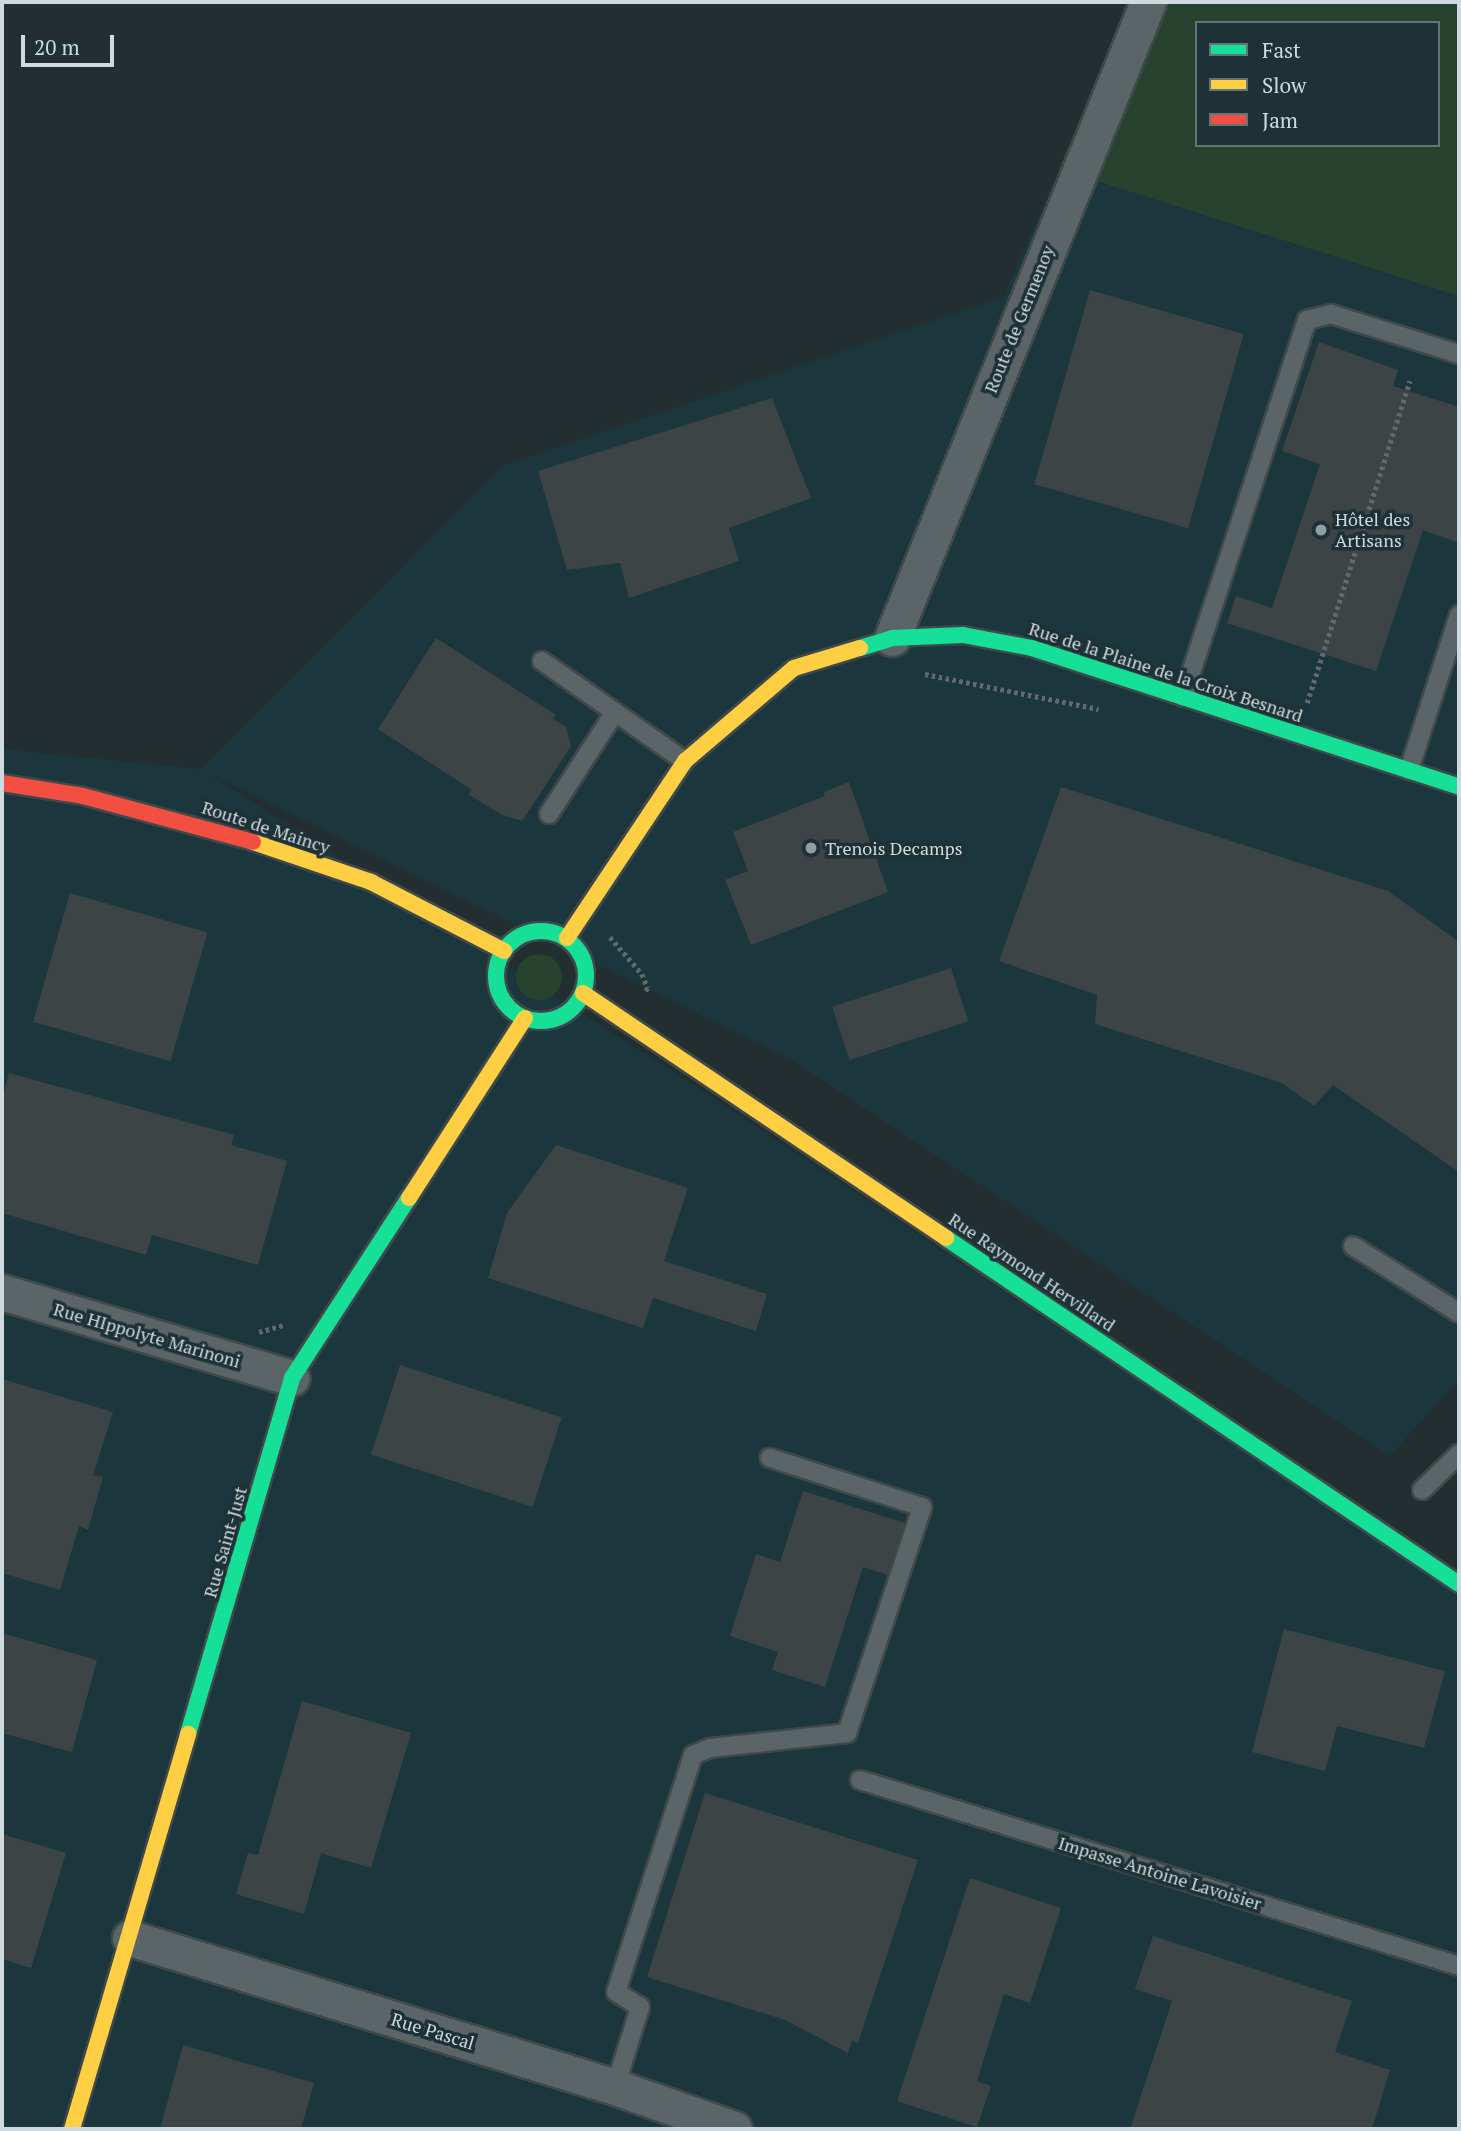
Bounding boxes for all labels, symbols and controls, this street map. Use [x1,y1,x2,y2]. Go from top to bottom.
scale bar [24,21,117,65]
legend [1195,21,1440,147]
text: 20 m [34,33,80,61]
text: Fast [1262,36,1301,64]
text: Slow [1262,71,1306,99]
text: Jam [1262,106,1298,134]
street label: Route de Germenoy [980,242,1058,396]
place label: Hôtel des Artisans [1335,509,1410,552]
marker: Hôtel des Artisans [1313,522,1329,538]
street label: Rue de la Plaine de la Croix Besnard [1026,617,1306,727]
street label: Route de Maincy [199,796,333,858]
place label: Trenois Decamps [825,837,963,859]
marker: Trenois Decamps [803,840,819,856]
street label: Rue Raymond Hervillard [945,1208,1119,1336]
street label: Rue HIppolyte Marinoni [51,1298,243,1372]
street label: Rue Saint-Just [199,1484,251,1600]
street label: Impasse Antoine Lavoisier [1056,1832,1264,1914]
street label: Rue Pascal [389,2008,477,2054]

